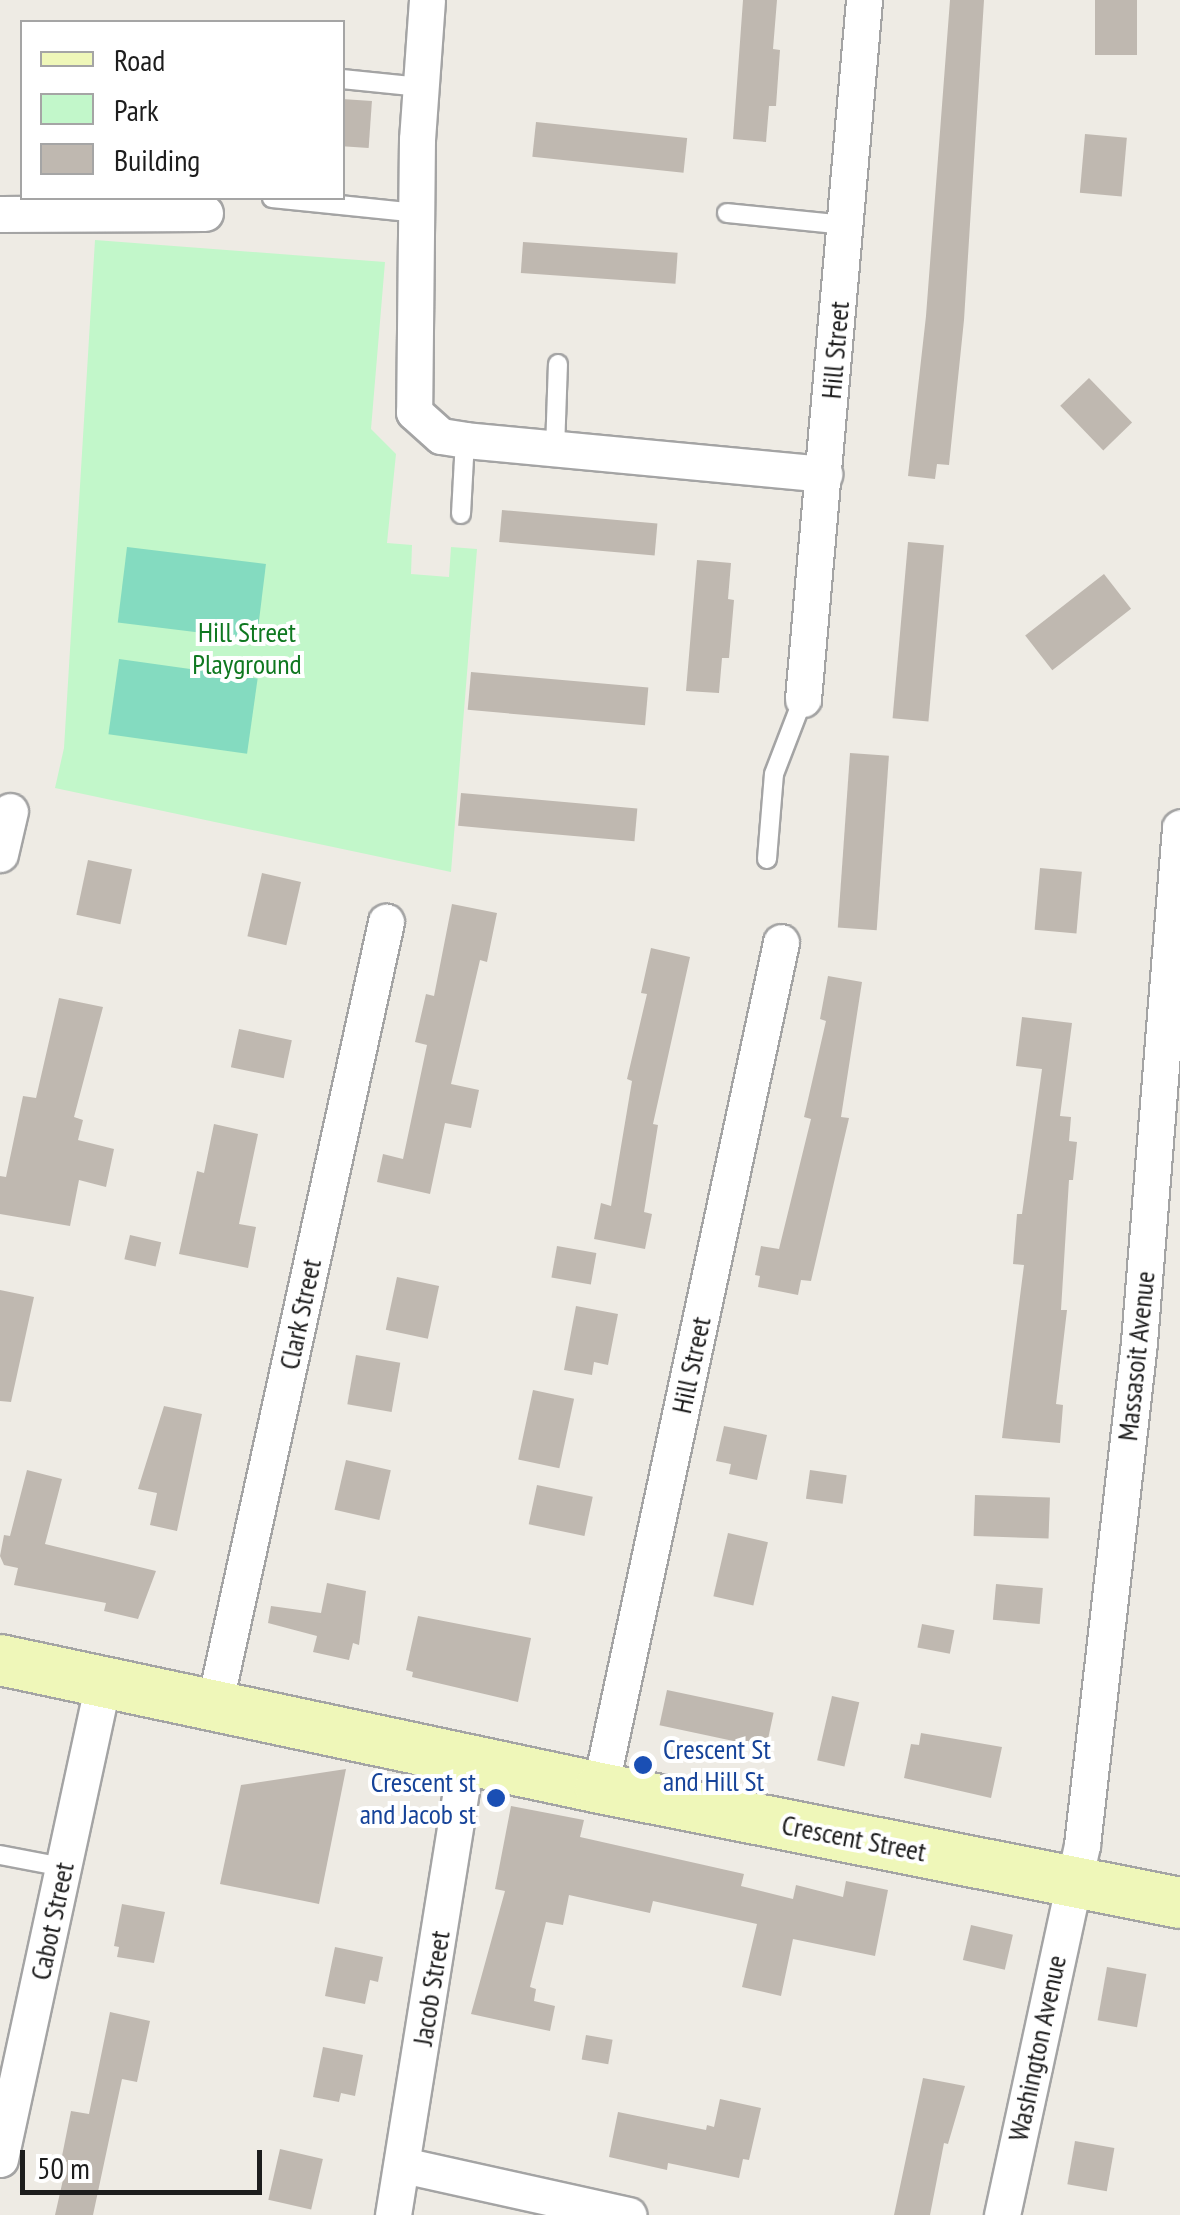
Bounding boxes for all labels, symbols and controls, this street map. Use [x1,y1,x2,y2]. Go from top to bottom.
legend [20,20,345,200]
text: Road [114,40,165,79]
text: Park [114,90,159,129]
text: Building [114,140,200,179]
street label: Hill Street [814,300,856,400]
park label: Hill Street Playground [192,615,302,681]
street label: Clark Street [272,1255,328,1373]
street label: Massasoit Avenue [1110,1269,1162,1443]
street label: Hill Street [664,1314,718,1416]
place label: Crescent St and Hill St [663,1732,771,1798]
marker: Crescent St and Hill St [632,1754,654,1776]
place label: Crescent st and Jacob st [360,1765,476,1831]
marker: Crescent st and Jacob st [485,1787,507,1809]
street label: Crescent Street [779,1808,929,1868]
street label: Cabot Street [23,1859,81,1983]
street label: Jacob Street [405,1928,457,2048]
street label: Washington Avenue [1001,1952,1073,2144]
scale bar [25,2130,268,2192]
text: 50 m [37,2148,90,2187]

